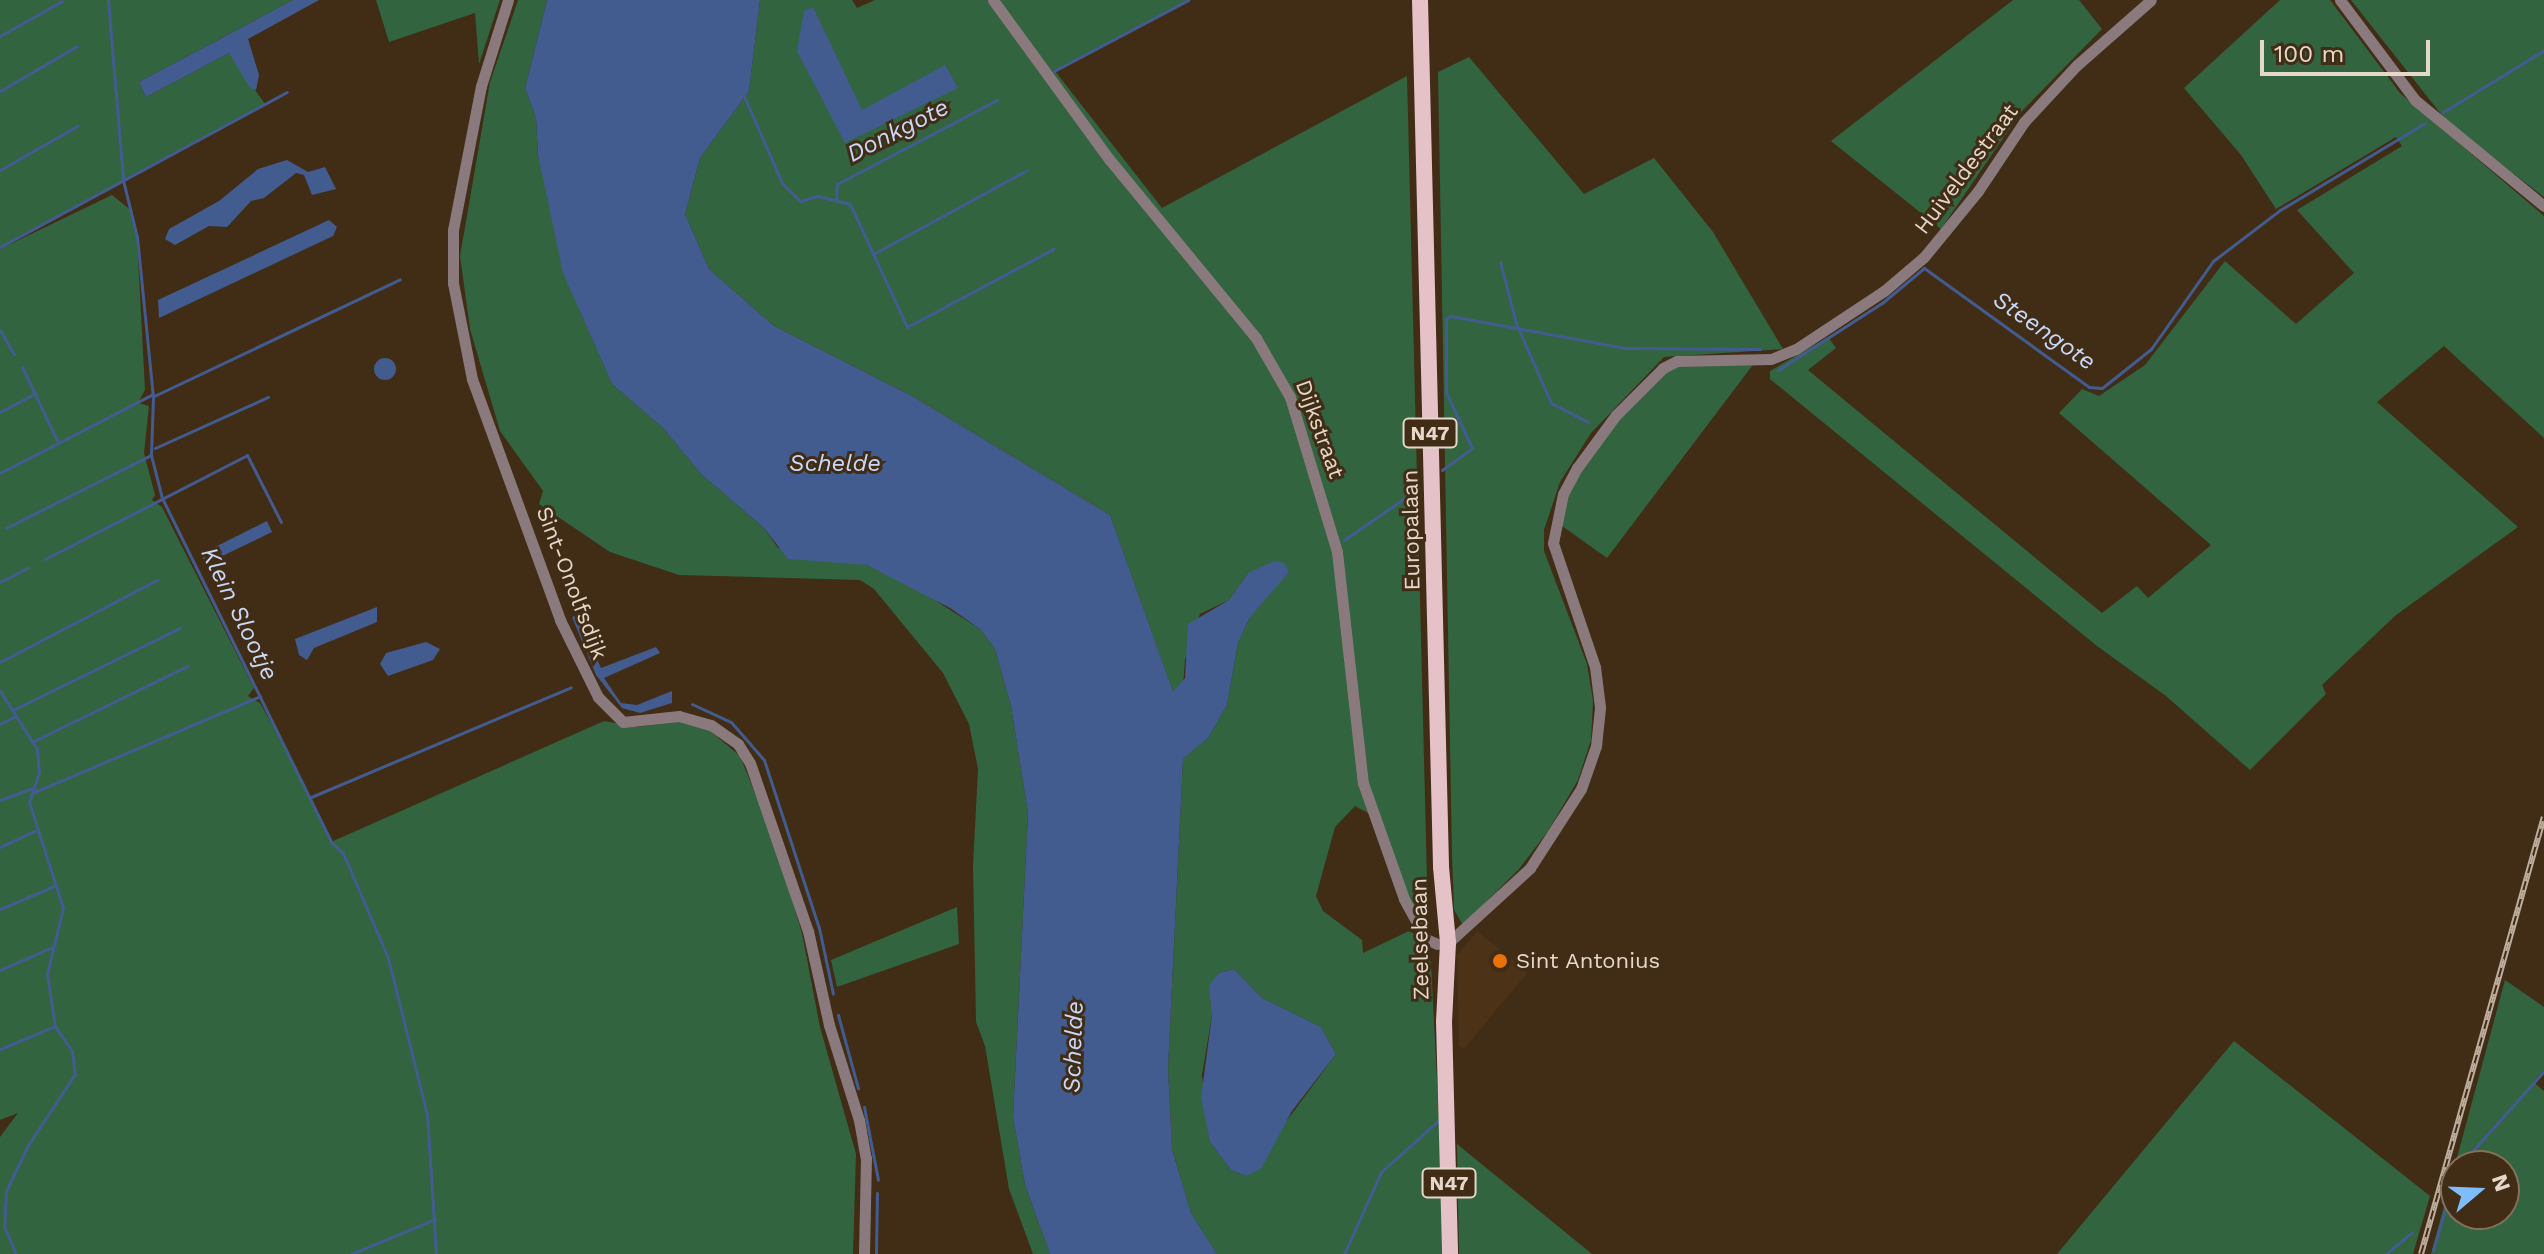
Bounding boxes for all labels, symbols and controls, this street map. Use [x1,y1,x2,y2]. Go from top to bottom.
scale bar [2264,24,2434,74]
text: 100 m [2274,40,2344,68]
water label: Donkgote [842,93,954,169]
street label: Huiveldestraat [1909,99,2023,239]
water label: Steengote [1987,285,2101,377]
street label: Dijkstraat [1290,376,1350,482]
road number: N47 [1402,417,1458,449]
water label: Schelde [789,450,881,478]
street label: Europalaan [1397,469,1425,591]
street label: Sint-Onolfsdijk [531,503,613,663]
water label: Klein Slootje [194,543,284,685]
street label: Zeelsebaan [1406,878,1434,1000]
place label: Sint Antonius [1516,948,1661,974]
marker: Sint Antonius [1491,952,1509,970]
water label: Schelde [1058,1001,1090,1093]
north arrow [2440,1150,2520,1230]
road number: N47 [1421,1167,1477,1199]
text: N [2487,1171,2516,1194]

